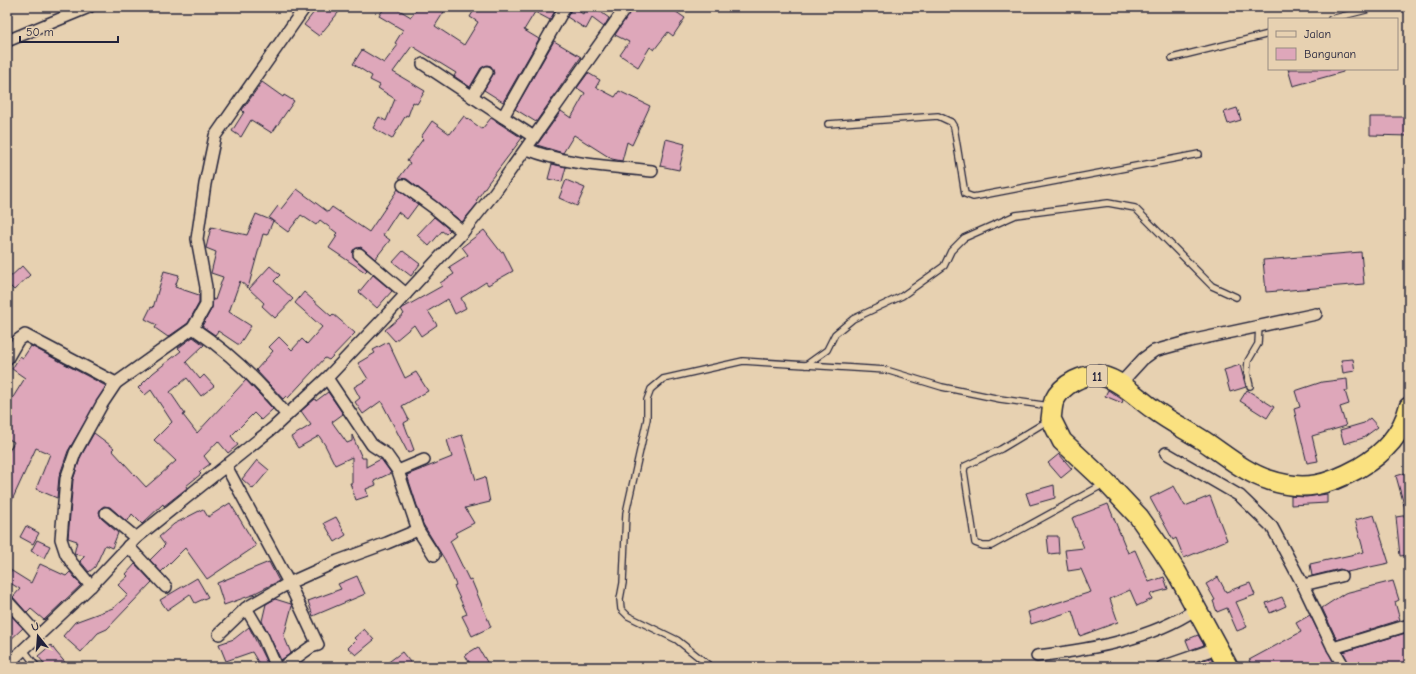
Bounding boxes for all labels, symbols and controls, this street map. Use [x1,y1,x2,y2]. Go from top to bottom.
scale bar [20,18,118,44]
legend [1268,18,1398,70]
text: 50 m [26,25,54,39]
text: Jalan [1304,27,1331,41]
text: Bangunan [1304,47,1356,61]
road number: 11 [1087,365,1107,387]
north arrow [18,616,58,656]
text: U [30,620,41,634]

